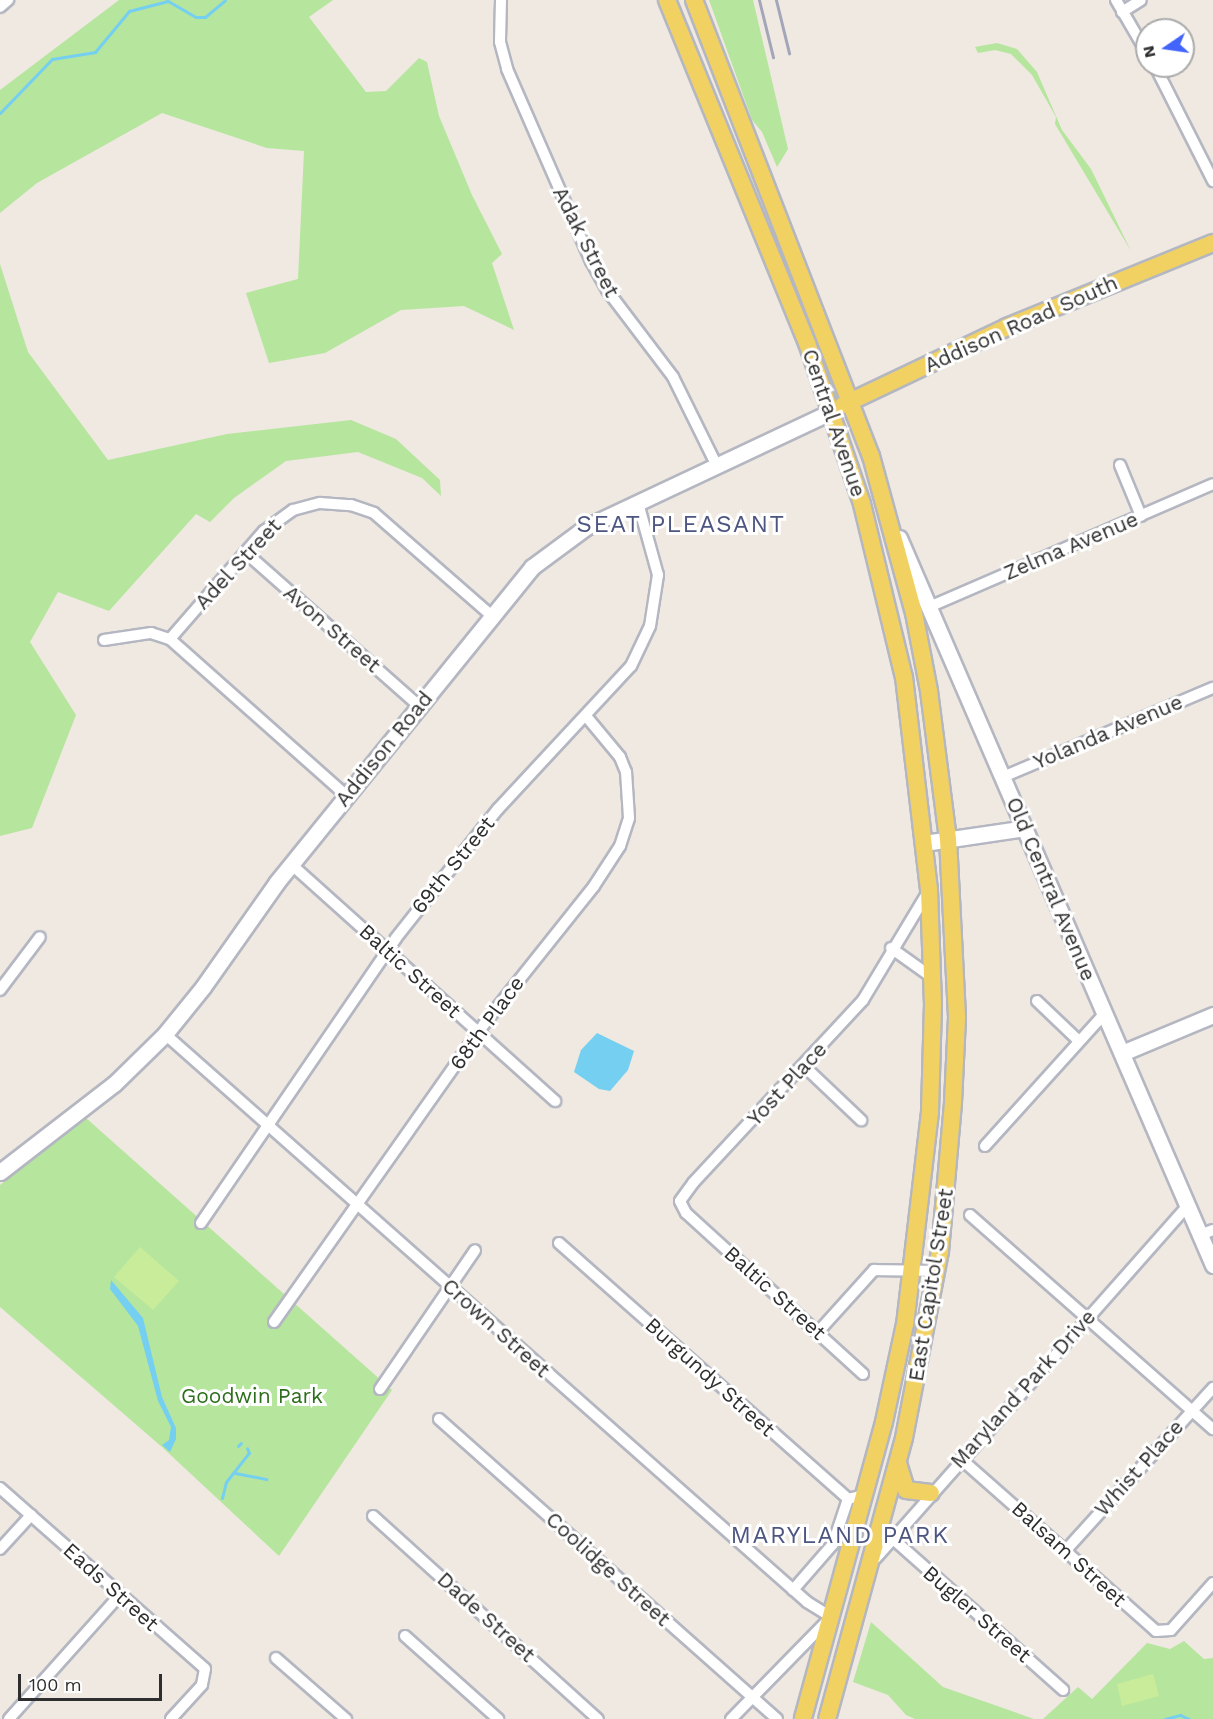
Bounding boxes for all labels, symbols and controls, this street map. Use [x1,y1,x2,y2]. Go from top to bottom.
north arrow [1135,18,1195,78]
text: N [1138,44,1160,60]
street label: Adak Street [547,182,625,302]
street label: Addison Road South [921,270,1121,378]
street label: Central Avenue [797,345,871,501]
street label: Zelma Avenue [1000,506,1142,586]
district label: SEAT PLEASANT [576,511,786,539]
street label: Adel Street [189,513,287,615]
street label: Avon Street [278,580,386,678]
street label: Addison Road [330,686,438,812]
street label: Yolanda Avenue [1029,689,1187,775]
street label: Old Central Avenue [1001,793,1101,985]
street label: 69th Street [406,811,500,919]
street label: Baltic Street [354,919,466,1023]
street label: 68th Place [445,971,529,1075]
street label: Yost Place [742,1037,832,1131]
street label: East Capitol Street [903,1186,959,1384]
street label: Baltic Street [719,1241,831,1345]
street label: Crown Street [437,1273,555,1383]
street label: Maryland Park Drive [945,1304,1101,1474]
street label: Burgundy Street [640,1312,780,1442]
park label: Goodwin Park [181,1383,323,1409]
street label: Whist Place [1089,1415,1189,1521]
street label: Balsam Street [1007,1496,1131,1612]
street label: Coolidge Street [541,1507,675,1631]
district label: MARYLAND PARK [731,1522,949,1550]
street label: Eads Street [58,1538,164,1636]
street label: Bugler Street [918,1560,1036,1668]
street label: Dade Street [432,1567,540,1667]
scale bar [21,1662,165,1700]
text: 100 m [29,1674,82,1695]

